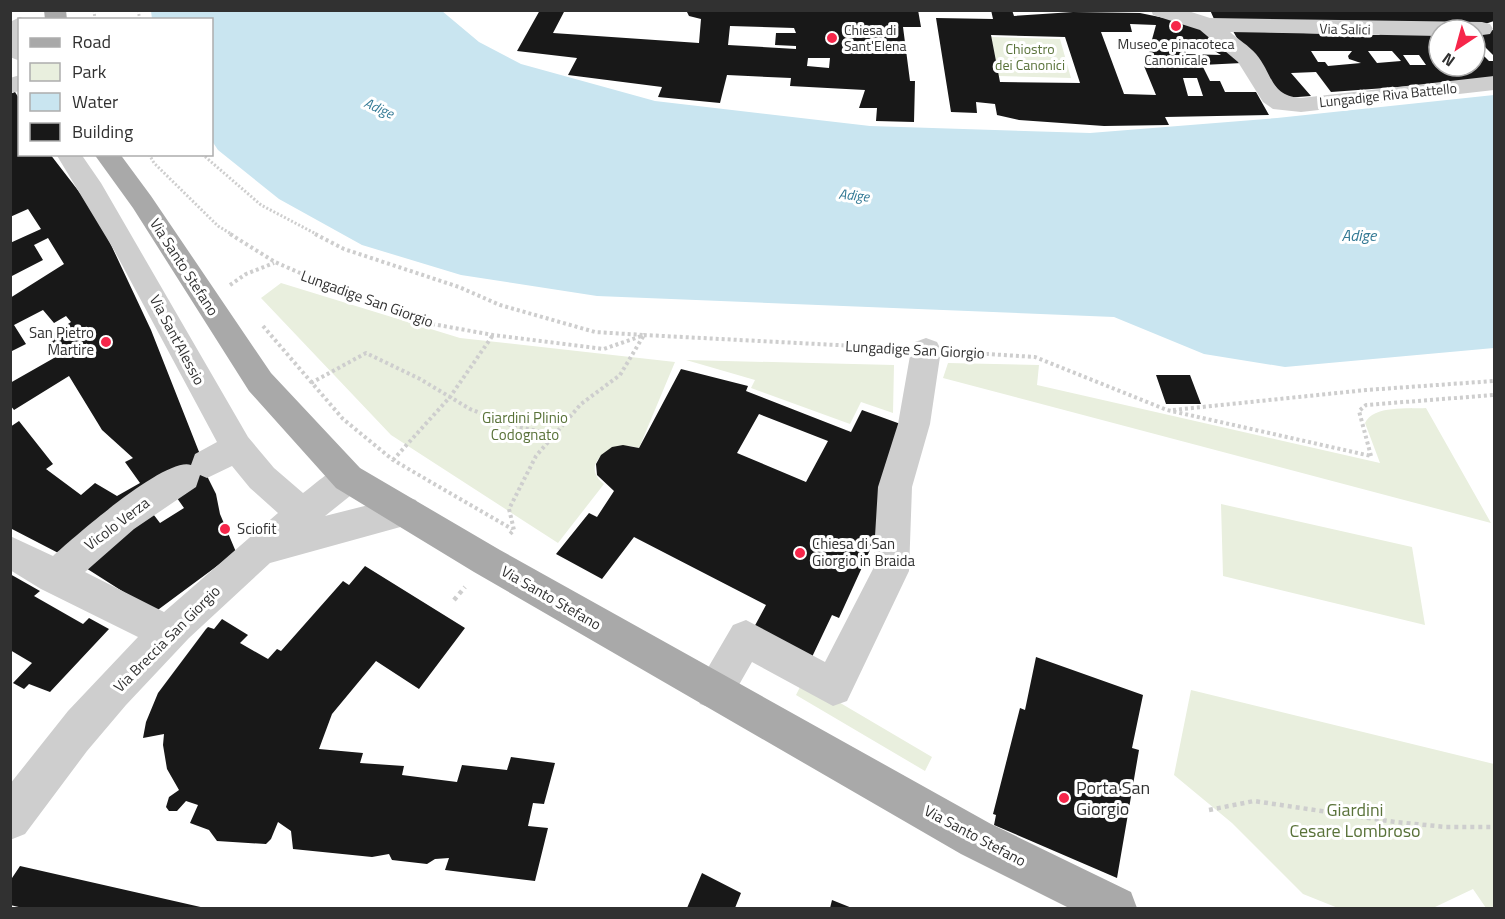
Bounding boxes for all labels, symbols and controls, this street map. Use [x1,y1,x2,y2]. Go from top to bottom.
legend [18,18,213,156]
street label: Via Salici [1319,18,1371,39]
north arrow [1427,18,1487,78]
place label: Chiesa di Sant'Elena [844,19,906,56]
marker: Museo e pinacoteca Canonicale [1169,19,1183,33]
text: Road [72,28,111,55]
marker: Chiesa di Sant'Elena [825,31,839,45]
place label: Museo e pinacoteca Canonicale [1118,33,1234,70]
park label: Chiostro dei Canonici [995,38,1065,75]
text: N [1437,47,1460,73]
text: Park [72,58,107,85]
street label: Lungadige Riva Battello [1318,77,1458,112]
text: Water [72,88,118,115]
water label: Adige [361,92,399,124]
text: Building [72,118,133,145]
water label: Adige [838,182,872,207]
street label: Via Santo Stefano [144,213,225,320]
water label: Adige [1342,223,1378,247]
street label: Lungadige San Giorgio [298,264,437,333]
street label: Via Sant'Alessio [144,290,211,389]
place label: San Pietro Martire [29,321,94,361]
street label: Lungadige San Giorgio [845,334,985,365]
marker: San Pietro Martire [99,335,113,349]
park label: Giardini Plinio Codognato [482,406,568,446]
street label: Vicolo Verza [79,491,155,556]
place label: Sciofit [237,517,277,540]
marker: Sciofit [218,522,232,536]
place label: Chiesa di San Giorgio in Braida [812,532,916,572]
marker: Chiesa di San Giorgio in Braida [793,546,807,560]
street label: Via Santo Stefano [497,560,606,636]
street label: Via Breccia San Giorgio [108,580,225,697]
place label: Porta San Giorgio [1076,774,1150,822]
marker: Porta San Giorgio [1057,791,1071,805]
park label: Giardini Cesare Lombroso [1289,796,1421,844]
street label: Via Santo Stefano [920,799,1030,872]

